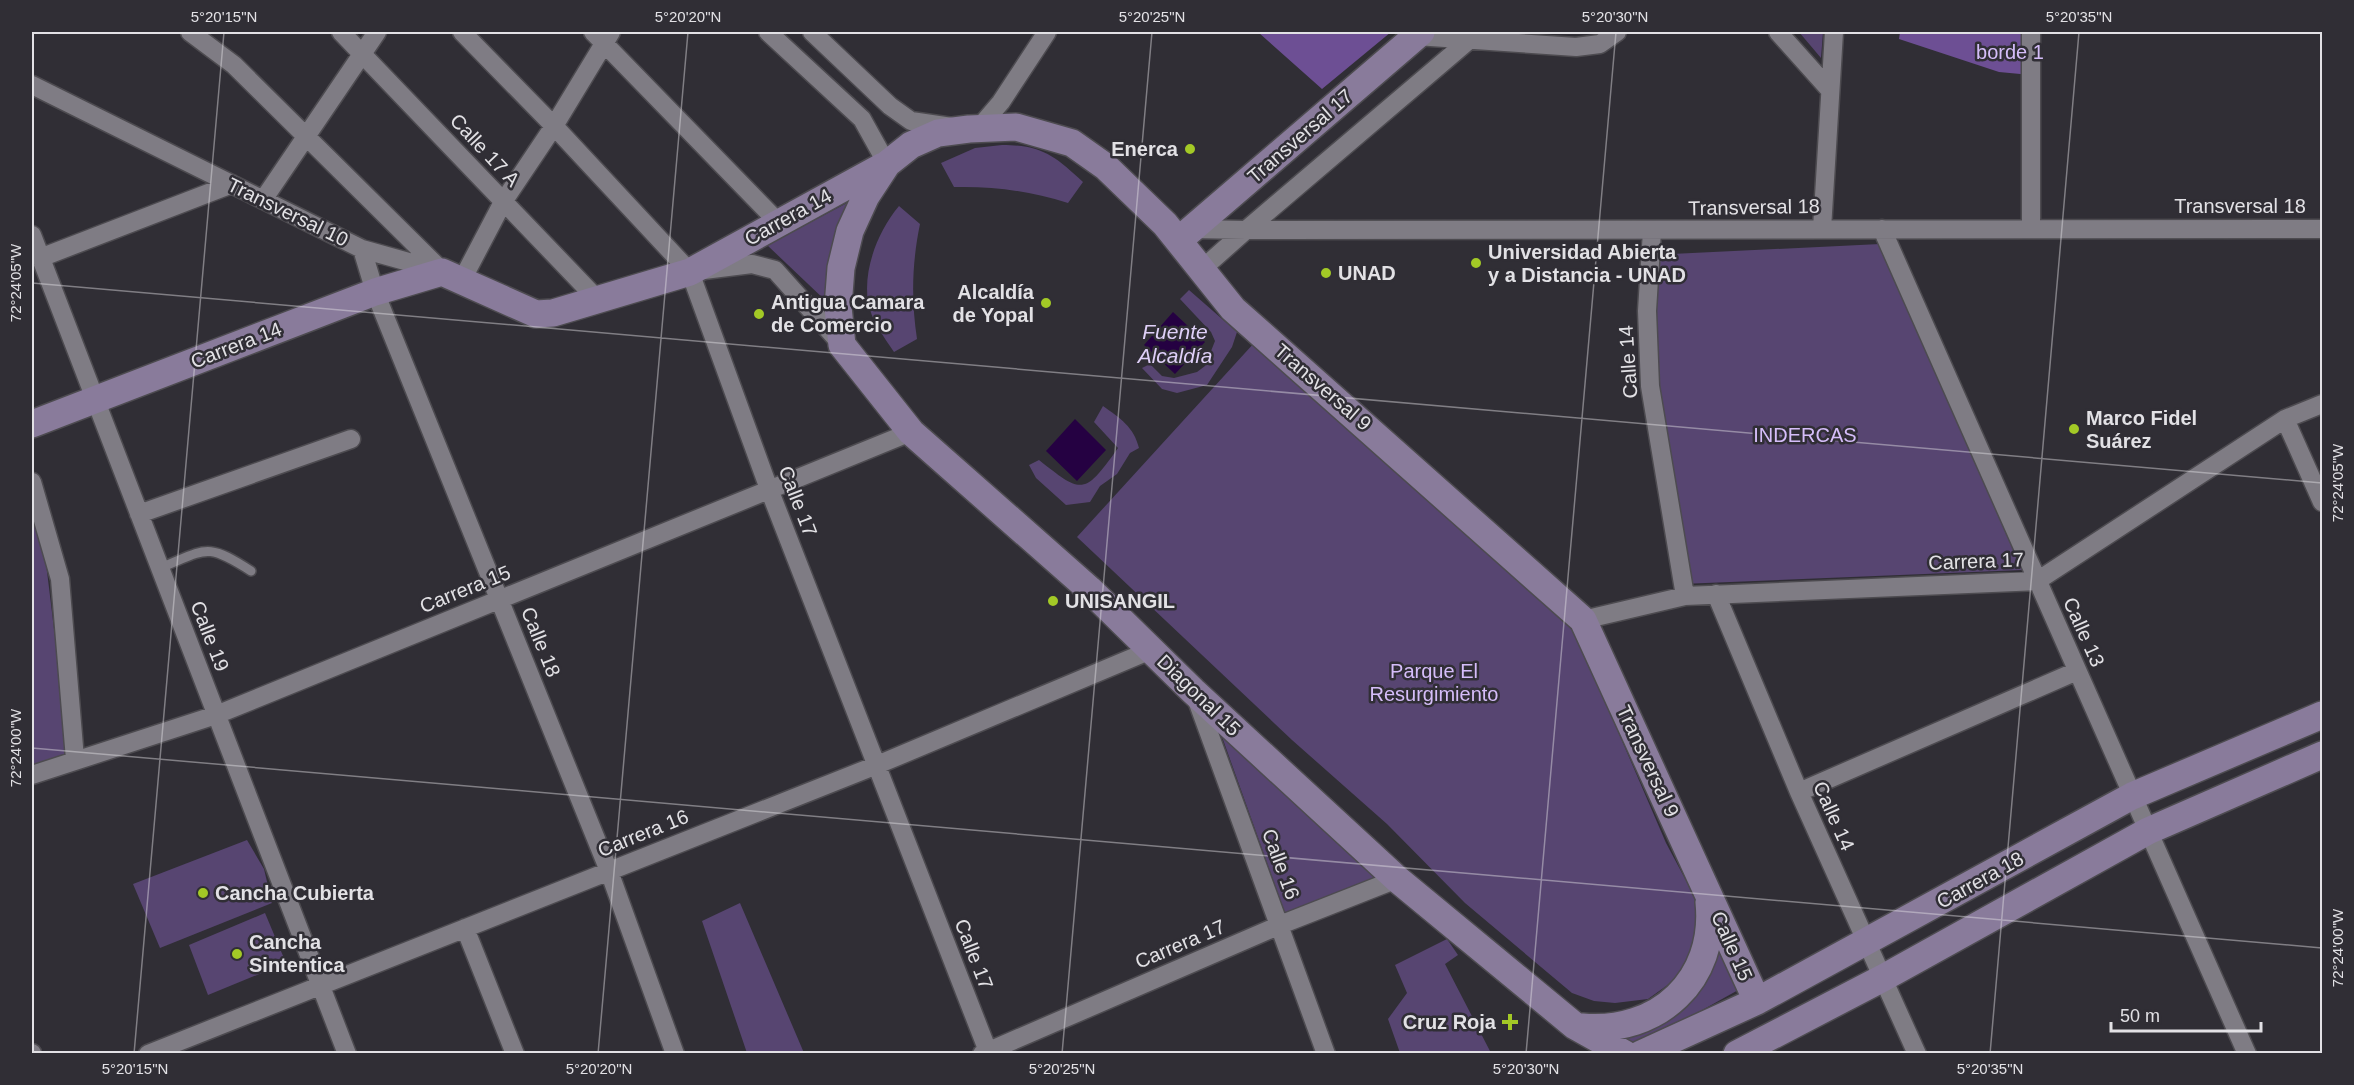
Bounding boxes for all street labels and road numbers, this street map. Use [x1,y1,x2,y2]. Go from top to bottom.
street label: Transversal 17 [1243,85,1357,187]
street label: Calle 17 A [446,109,525,191]
street label: Transversal 10 [224,173,352,251]
street label: Carrera 14 [741,184,835,250]
street label: Transversal 18 [1688,195,1820,219]
street label: Transversal 18 [2174,195,2306,217]
street label: Carrera 14 [187,318,285,372]
street label: Calle 14 [1614,325,1642,399]
street label: Transversal 9 [1270,339,1376,435]
street label: Calle 17 [775,463,821,539]
street label: Carrera 17 [1928,548,2024,574]
street label: Carrera 15 [417,561,513,617]
street label: Calle 13 [2059,594,2109,670]
street label: Calle 19 [187,598,233,674]
street label: Calle 18 [517,604,565,680]
street label: Diagonal 15 [1153,650,1245,740]
street label: Transversal 9 [1613,702,1683,820]
street label: Calle 14 [1809,778,1859,854]
street label: Carrera 16 [595,805,691,861]
street label: Calle 16 [1258,826,1304,902]
street label: Carrera 18 [1933,847,2027,913]
street label: Calle 15 [1707,908,1757,984]
street label: Carrera 17 [1132,915,1228,973]
street label: Calle 17 [951,916,997,992]

